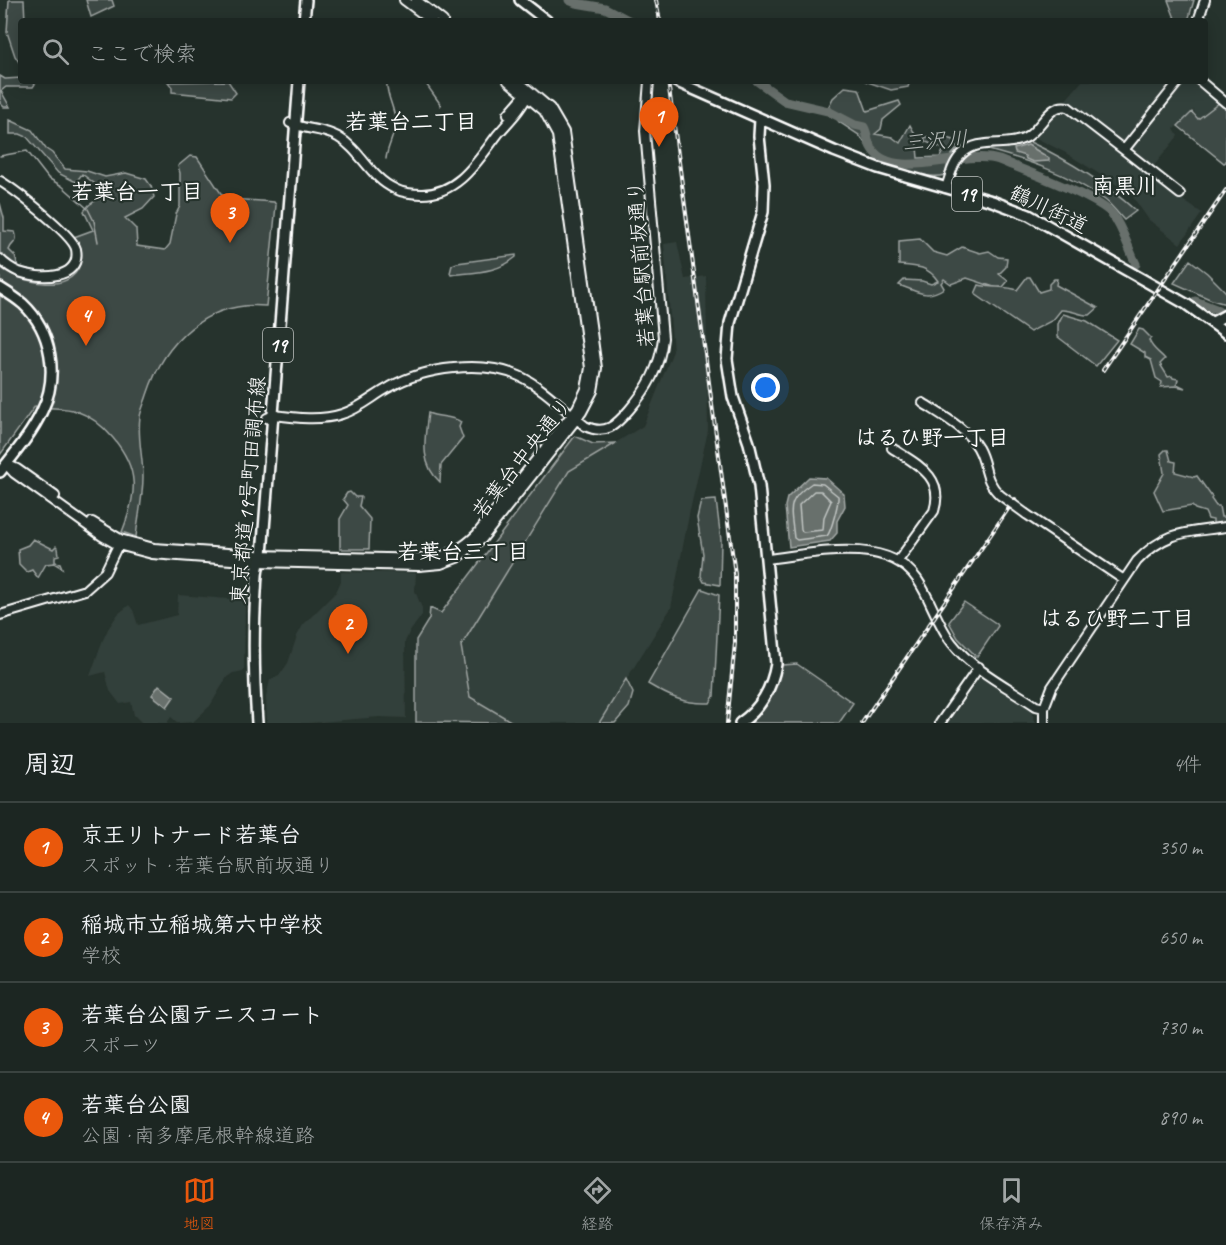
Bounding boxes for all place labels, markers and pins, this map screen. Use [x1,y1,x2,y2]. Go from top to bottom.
pin: 1 [640,98,678,147]
pin: 3 [210,194,250,243]
pin: 4 [66,296,106,346]
pin: 2 [328,604,368,654]

